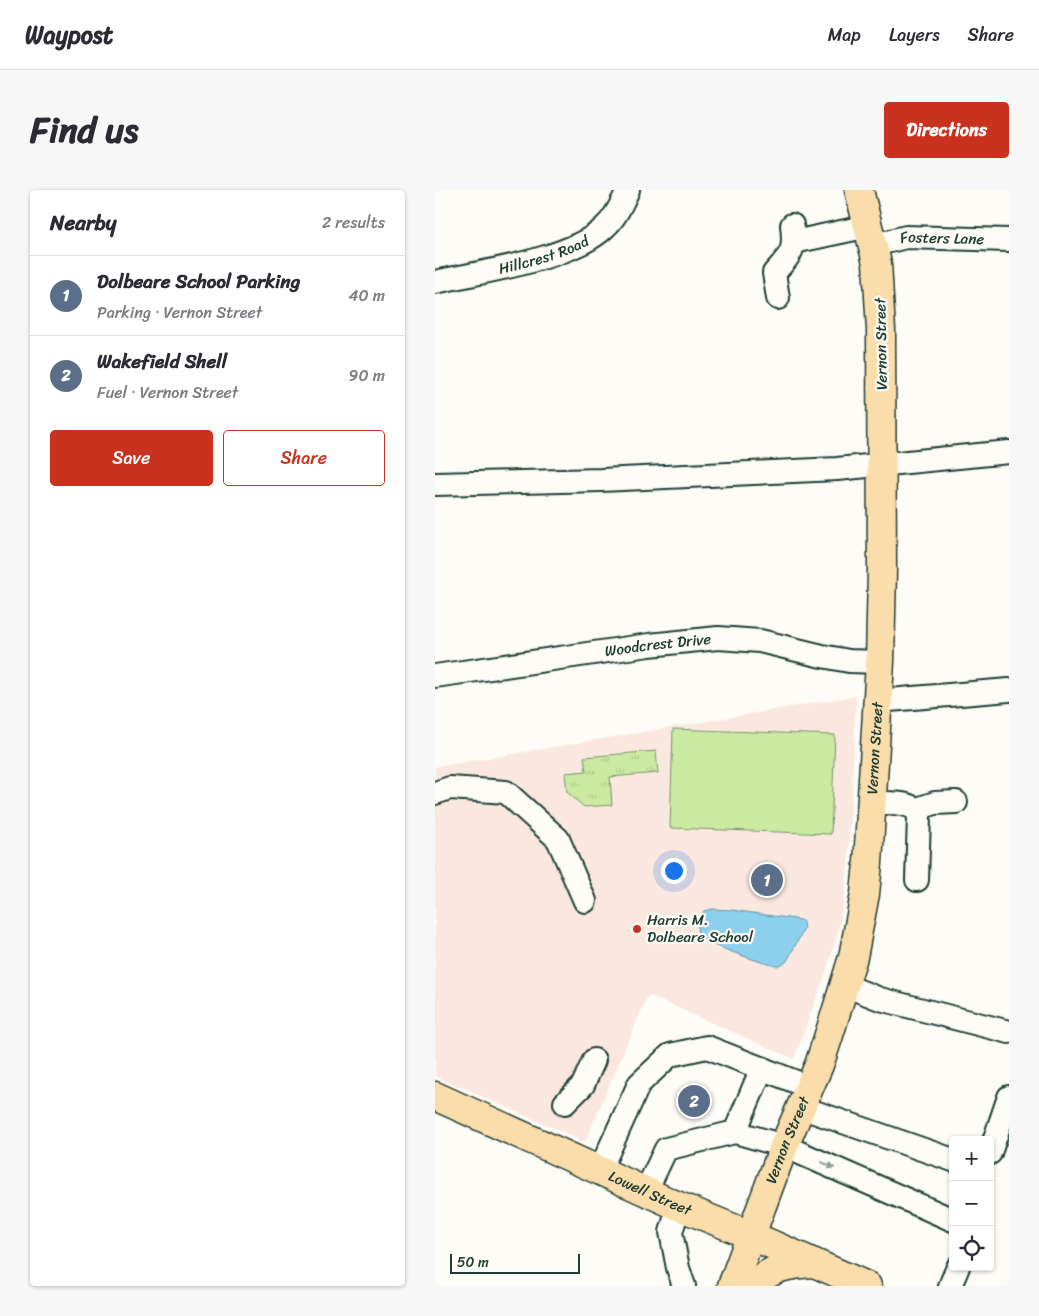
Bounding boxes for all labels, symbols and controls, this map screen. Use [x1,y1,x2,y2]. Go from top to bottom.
text: Waypost [25,14,113,56]
text: Map [828,19,861,51]
text: Layers [889,19,940,51]
text: Share [968,19,1014,51]
text: Find us [30,99,138,161]
button: Directions [884,102,1009,158]
text: Nearby [50,204,116,242]
text: 2 results [322,208,385,237]
street label: Fosters Lane [897,224,985,252]
street label: Hillcrest Road [496,228,595,282]
text: Dolbeare School Parking [97,265,300,298]
text: 1 [63,281,69,310]
text: 40 m [348,281,385,310]
street label: Vernon Street [867,297,895,390]
text: Parking · Vernon Street [97,298,262,327]
text: Wakefield Shell [97,345,227,378]
text: 2 [61,361,71,390]
text: 90 m [349,361,385,390]
text: Fuel · Vernon Street [97,378,238,407]
button: Save [50,430,213,486]
button: Share [223,430,385,486]
street label: Woodcrest Drive [603,626,713,664]
street label: Vernon Street [859,700,891,795]
your location [661,858,687,884]
pin: 1 [751,861,783,899]
place label: Harris M. Dolbeare School [647,907,754,950]
marker: Harris M. Dolbeare School [631,923,643,935]
pin: 2 [678,1082,710,1120]
street label: Vernon Street [758,1091,817,1188]
map controls [949,1136,994,1271]
button: + [949,1136,994,1181]
one-way arrow [821,1162,835,1170]
street label: Lowell Street [604,1163,697,1223]
button: − [949,1181,994,1226]
button: locate [949,1226,994,1271]
text: 50 m [457,1250,489,1275]
scale bar [450,1251,580,1274]

